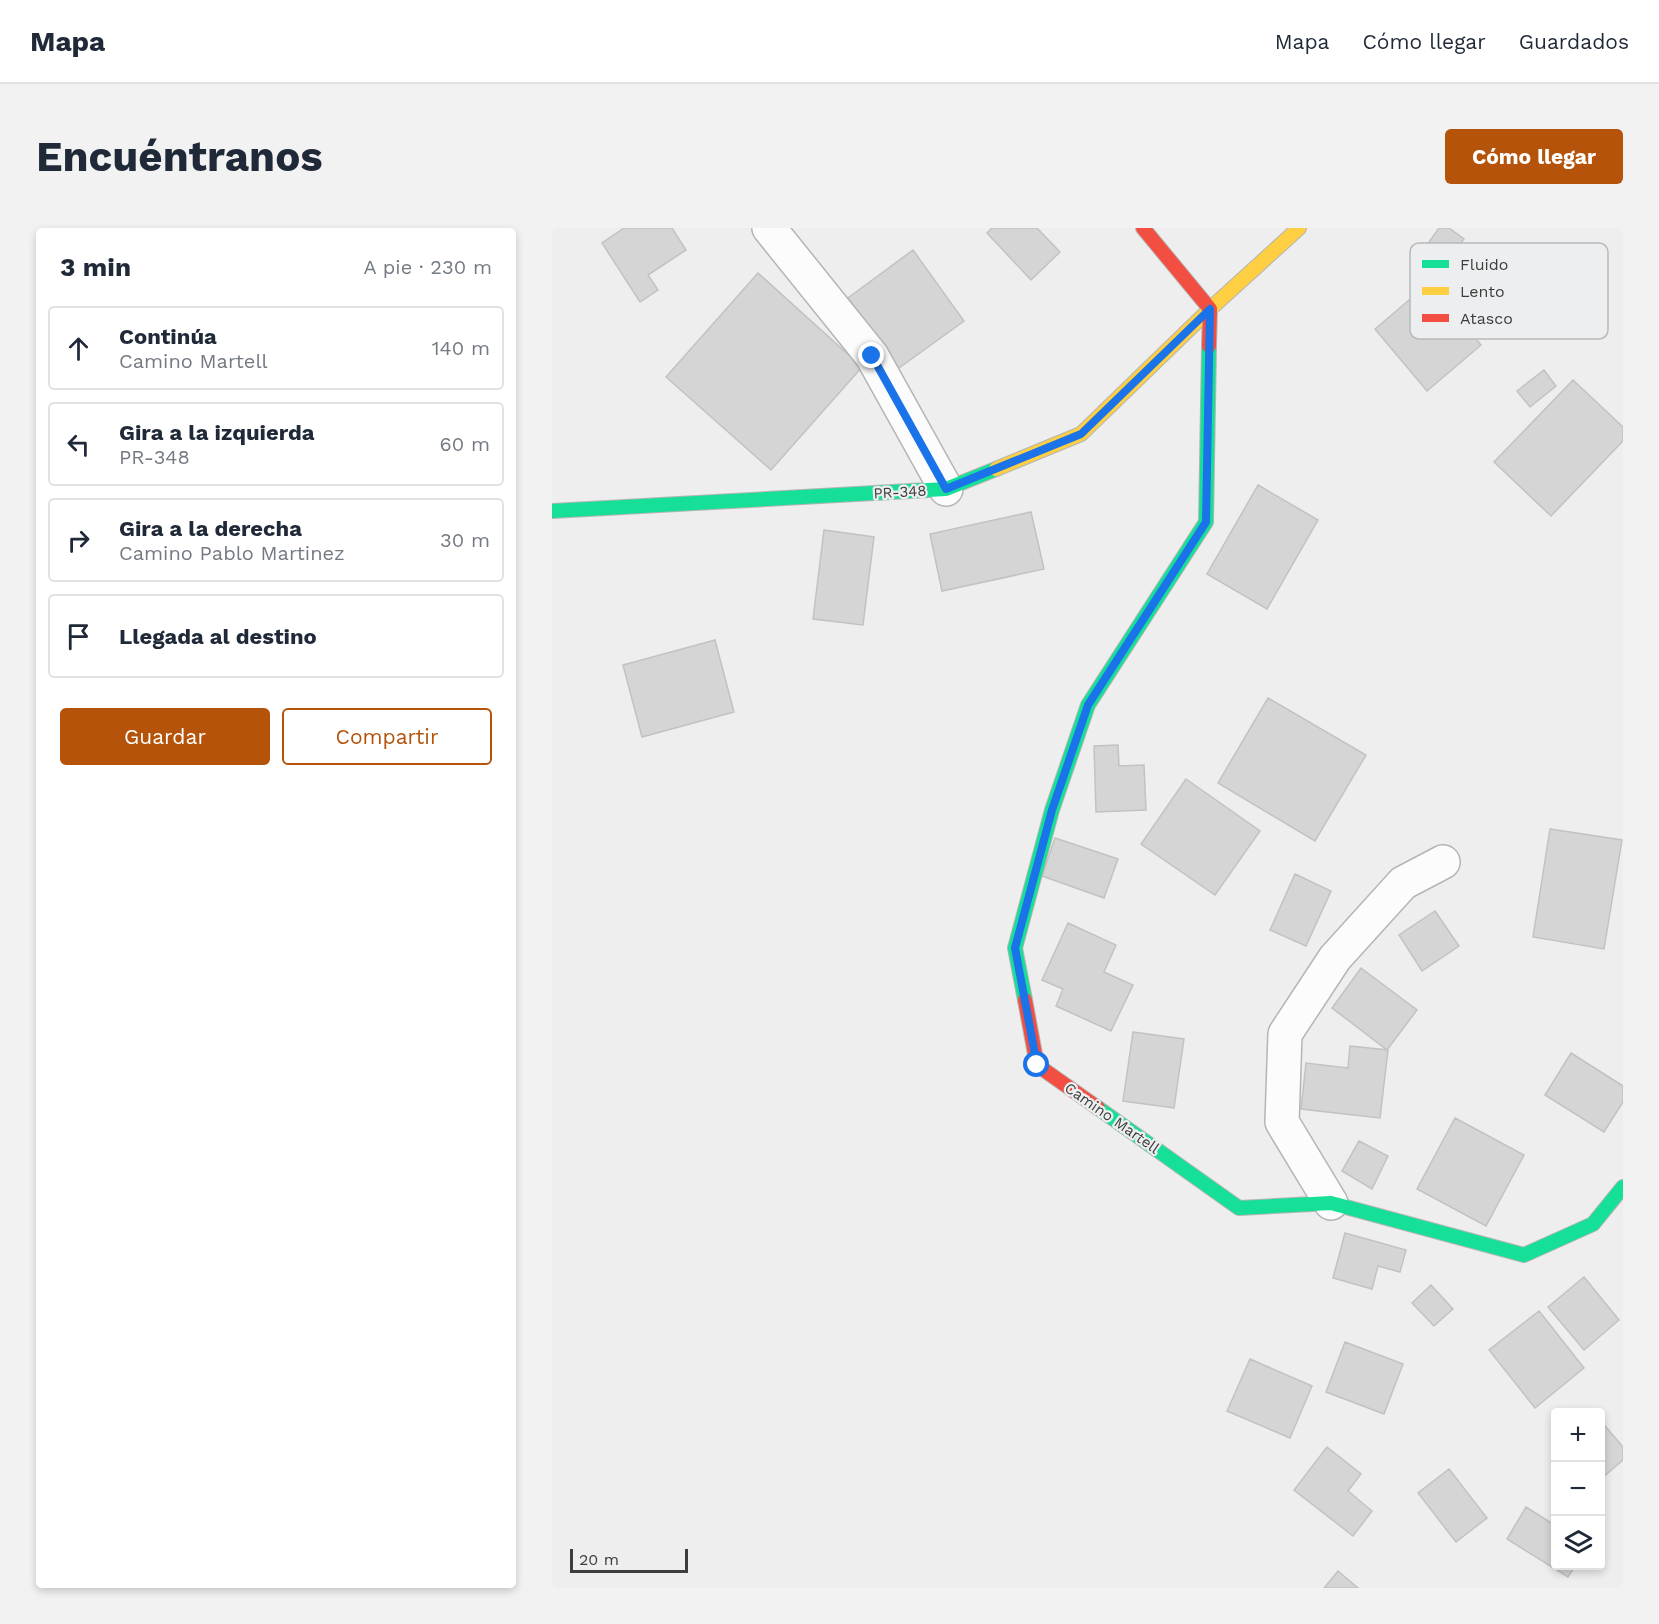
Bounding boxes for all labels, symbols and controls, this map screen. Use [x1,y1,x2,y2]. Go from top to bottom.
text: Mapa [30,25,105,58]
text: Mapa [1275,29,1329,54]
text: Cómo llegar [1362,29,1486,54]
text: Guardados [1519,29,1629,54]
button: Cómo llegar [1445,129,1623,184]
text: Encuéntranos [36,132,323,181]
legend [1410,243,1608,339]
text: 3 min [60,252,131,282]
text: A pie · 230 m [364,255,492,279]
text: Fluido [1460,255,1508,274]
text: Lento [1460,282,1505,301]
text: Atasco [1460,309,1513,328]
text: Continúa [119,324,217,349]
icon: ahead [62,332,95,365]
text: 140 m [432,336,490,360]
route end [858,342,884,368]
text: Camino Martell [119,349,268,373]
text: Gira a la izquierda [119,420,315,445]
icon: left [62,428,95,461]
text: 60 m [440,432,490,456]
text: PR-348 [119,445,190,469]
street label: PR-348 [873,482,927,502]
text: Gira a la derecha [119,516,302,541]
icon: right [62,524,95,557]
text: 30 m [440,528,490,552]
text: Camino Pablo Martinez [119,541,345,565]
icon: arrive [62,620,95,653]
text: Llegada al destino [119,624,317,649]
button: Guardar [60,708,270,765]
button: Compartir [282,708,492,765]
route start [1023,1051,1049,1077]
street label: Camino Martell [1061,1079,1163,1158]
map controls [1551,1408,1605,1570]
button: + [1551,1408,1605,1462]
button: − [1551,1462,1605,1516]
button: layers [1551,1516,1605,1570]
scale bar [570,1546,688,1574]
text: 20 m [579,1550,619,1569]

